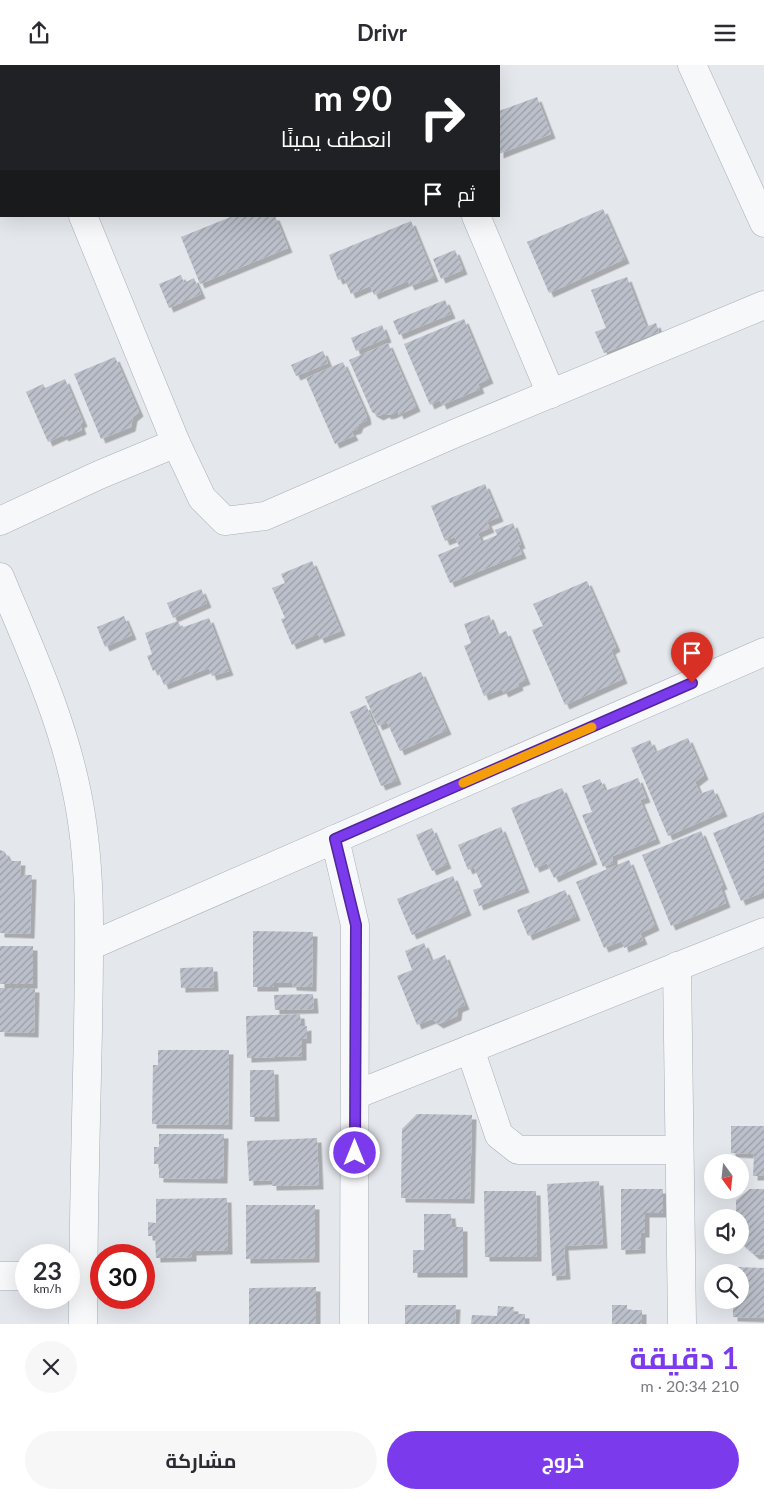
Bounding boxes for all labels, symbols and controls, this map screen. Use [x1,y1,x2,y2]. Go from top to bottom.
icon: share [25,19,53,47]
text: Drivr [357,19,407,46]
icon: menu [711,19,739,47]
text: 90 m [314,76,392,118]
icon: right [410,85,475,150]
text: انعطف يمينًا [281,125,392,152]
icon: arrive [419,180,447,208]
text: ثم [457,182,475,205]
pin [671,632,713,683]
icon: arrive [678,639,706,667]
position arrow [328,1126,380,1178]
north arrow [704,1154,749,1199]
map controls [704,1154,749,1309]
button: sound [704,1209,749,1254]
speed limit sign: 30 [90,1244,155,1309]
text: 23 [33,1255,62,1285]
button: search [704,1264,749,1309]
text: km/h [33,1281,62,1296]
text: 1 دقيقة [629,1339,739,1375]
button: close [25,1341,77,1393]
text: 210 m · 20:34 [640,1376,739,1395]
button: مشاركة [25,1431,377,1489]
button: خروج [387,1431,739,1489]

